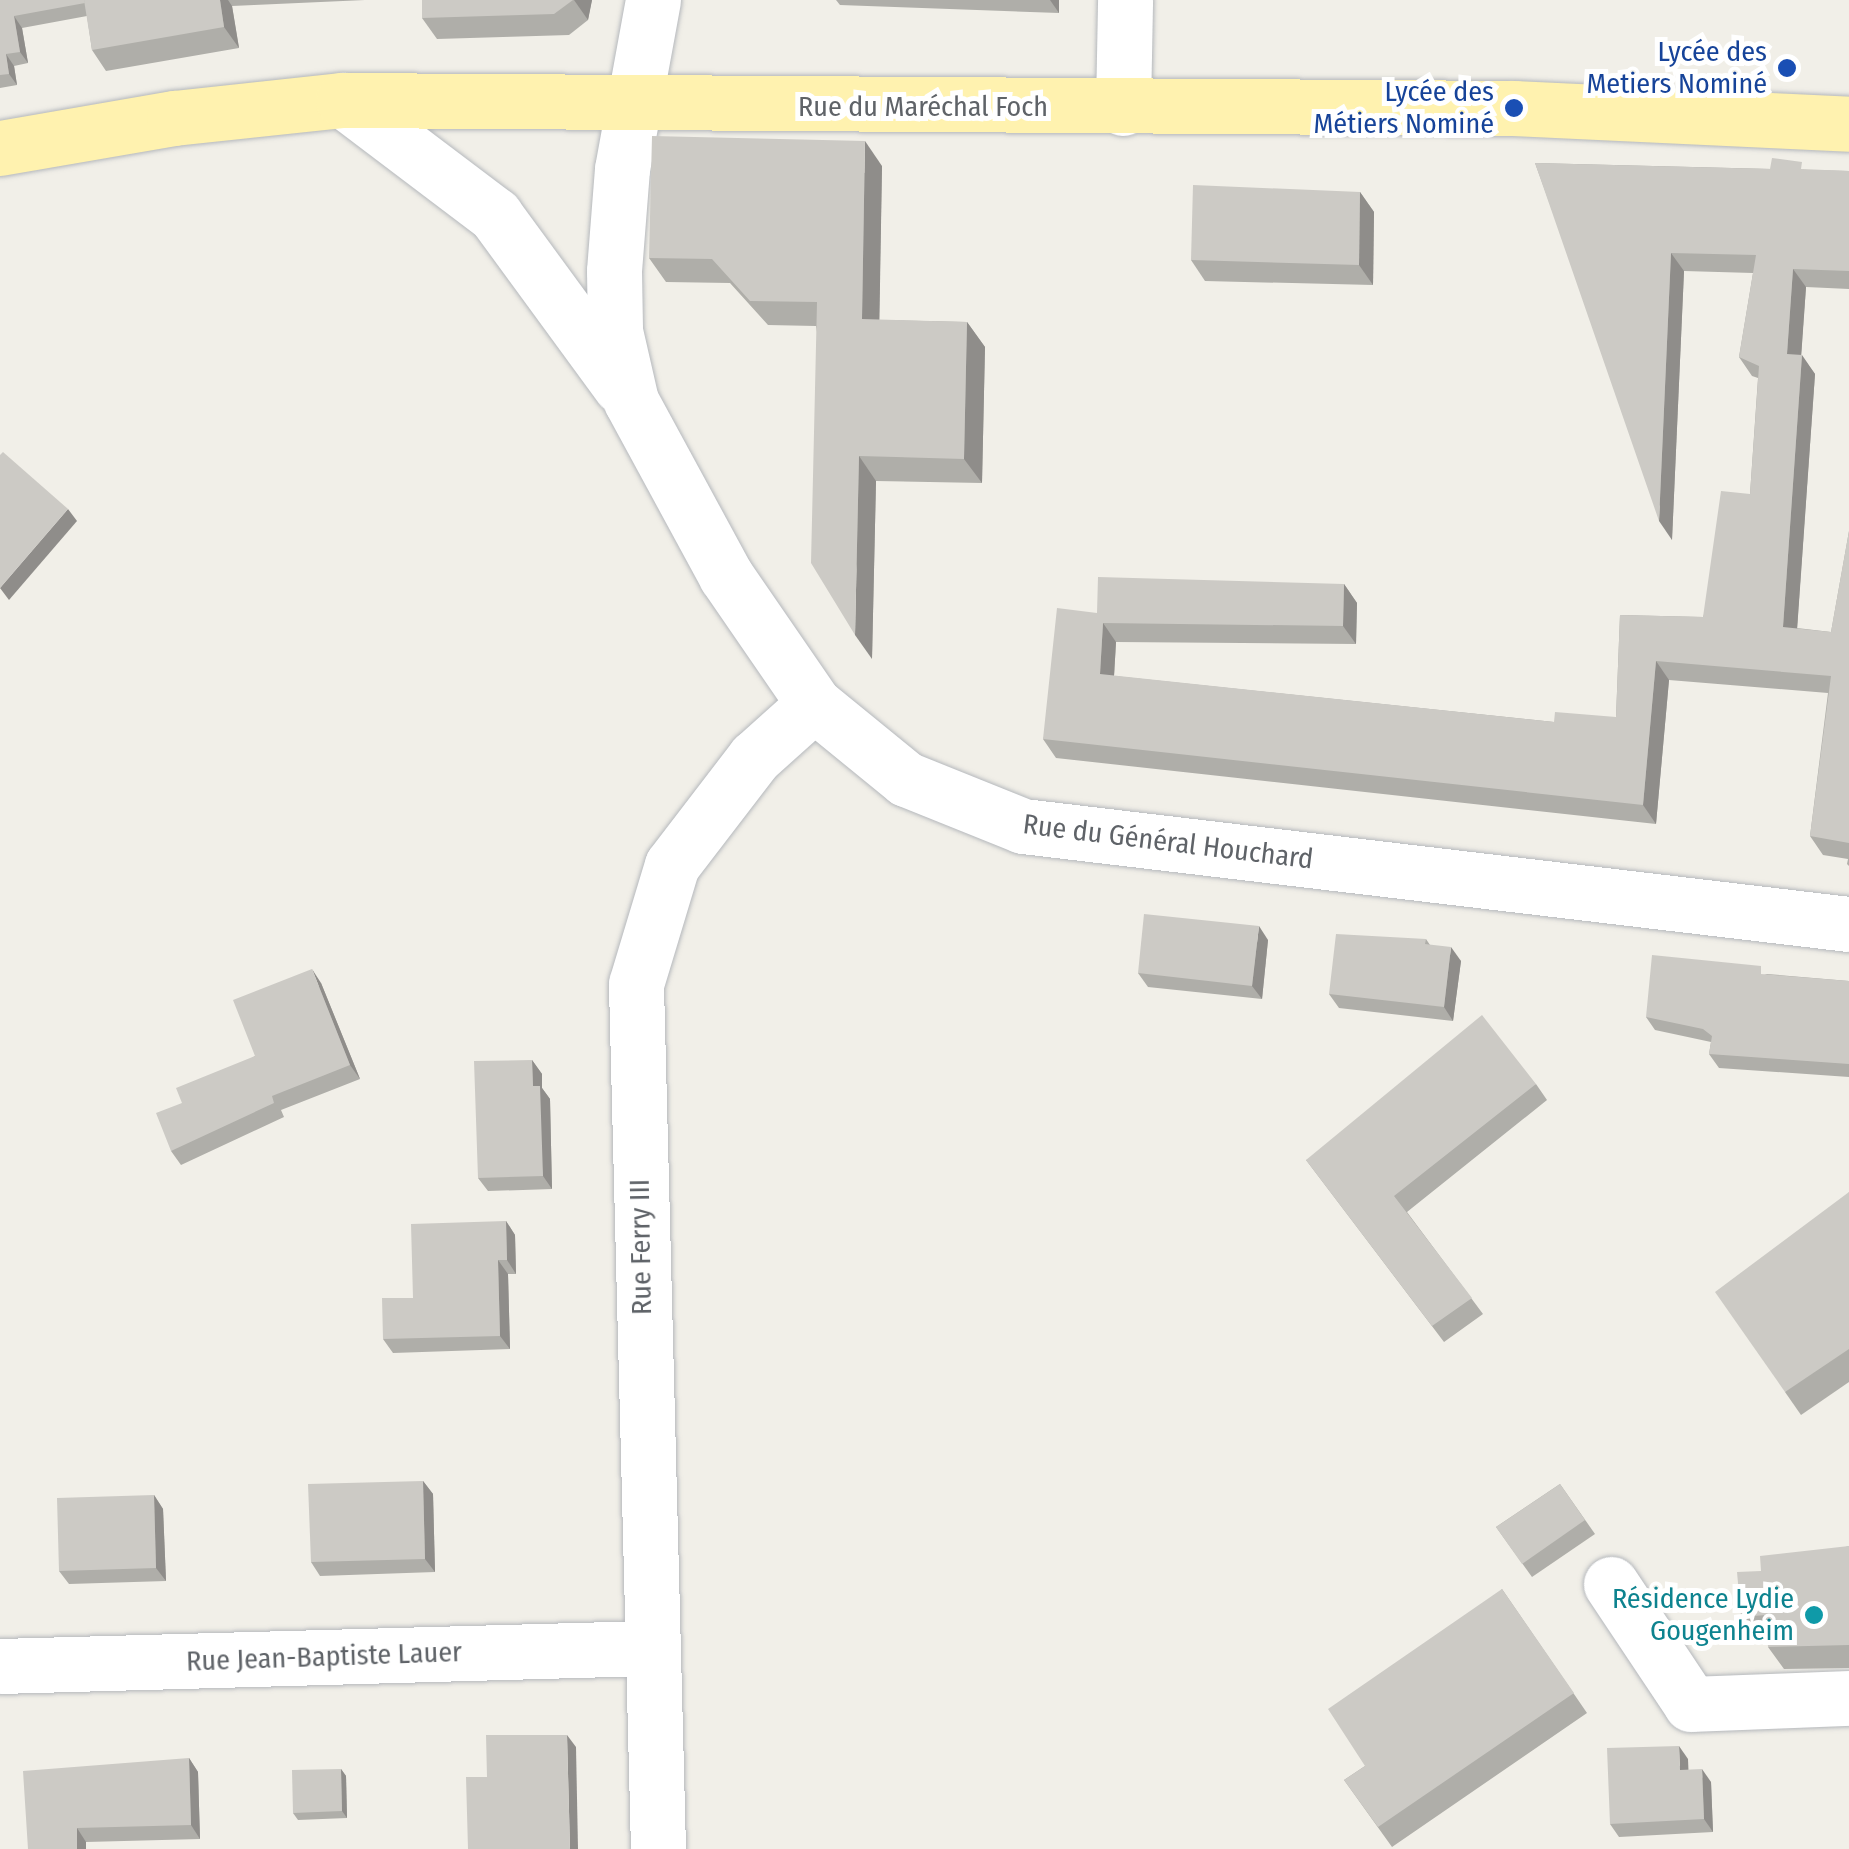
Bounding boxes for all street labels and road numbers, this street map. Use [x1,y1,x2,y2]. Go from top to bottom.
street label: Rue du Maréchal Foch [798,90,1048,124]
street label: Rue du Général Houchard [1021,808,1315,876]
street label: Rue Ferry III [623,1179,659,1315]
street label: Rue Jean-Baptiste Lauer [186,1635,462,1679]

